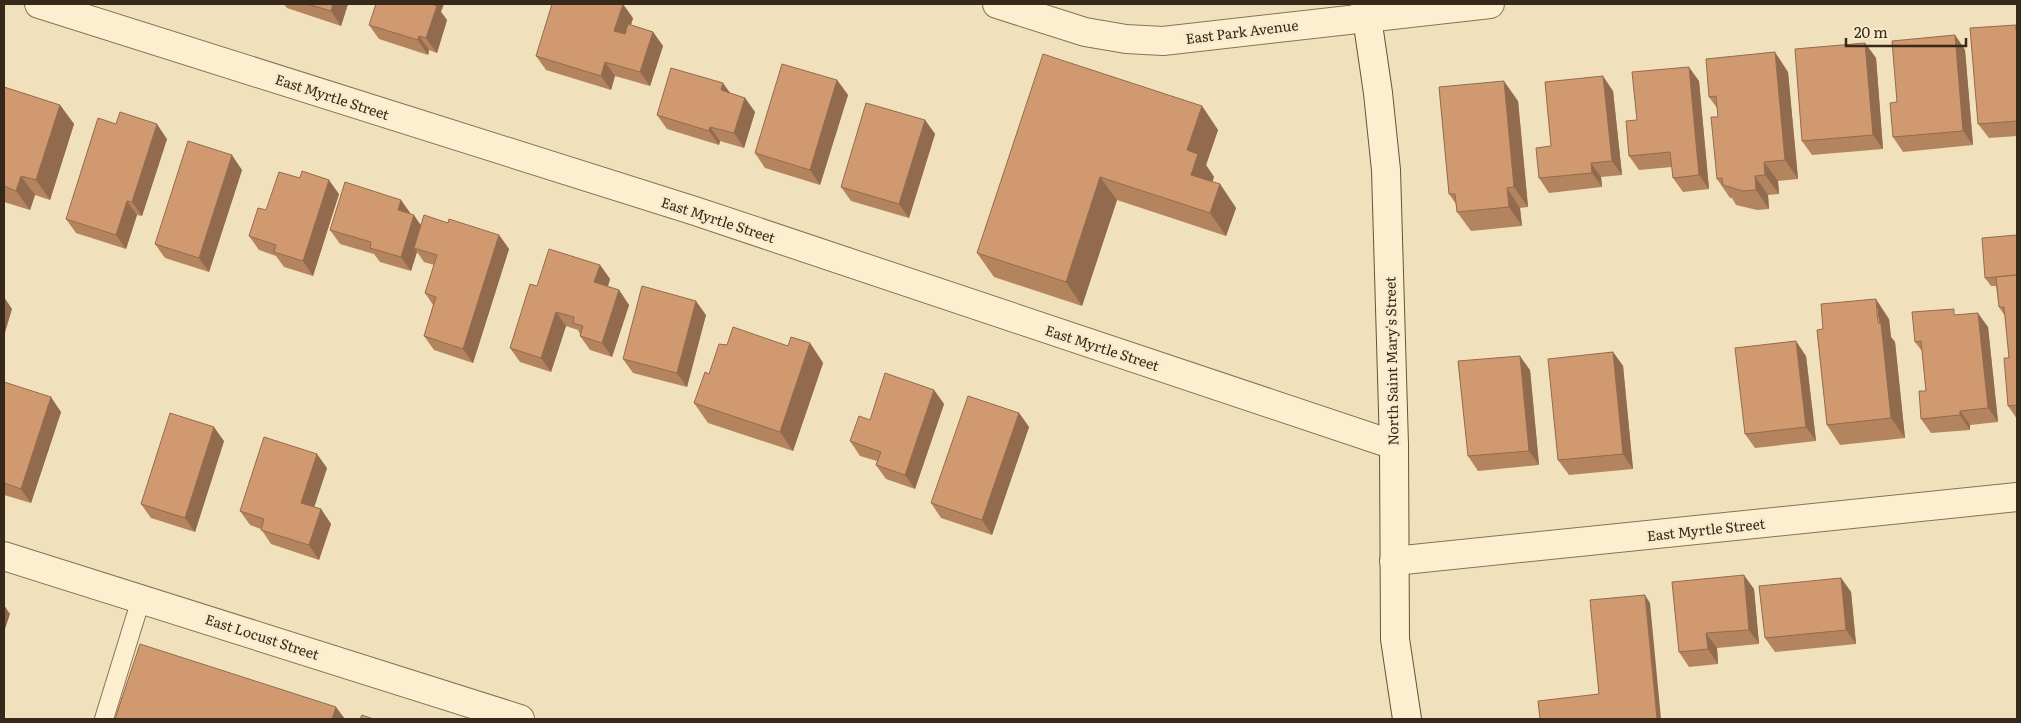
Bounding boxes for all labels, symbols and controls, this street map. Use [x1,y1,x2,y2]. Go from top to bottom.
street label: East Park Avenue [1184,14,1299,48]
scale bar [1846,15,1966,47]
text: 20 m [1854,20,1888,43]
street label: East Myrtle Street [273,68,392,124]
street label: East Myrtle Street [659,191,778,247]
street label: North Saint Mary's Street [1380,276,1402,446]
street label: East Myrtle Street [1043,319,1162,375]
street label: East Myrtle Street [1646,513,1766,545]
street label: East Locust Street [203,608,322,664]

